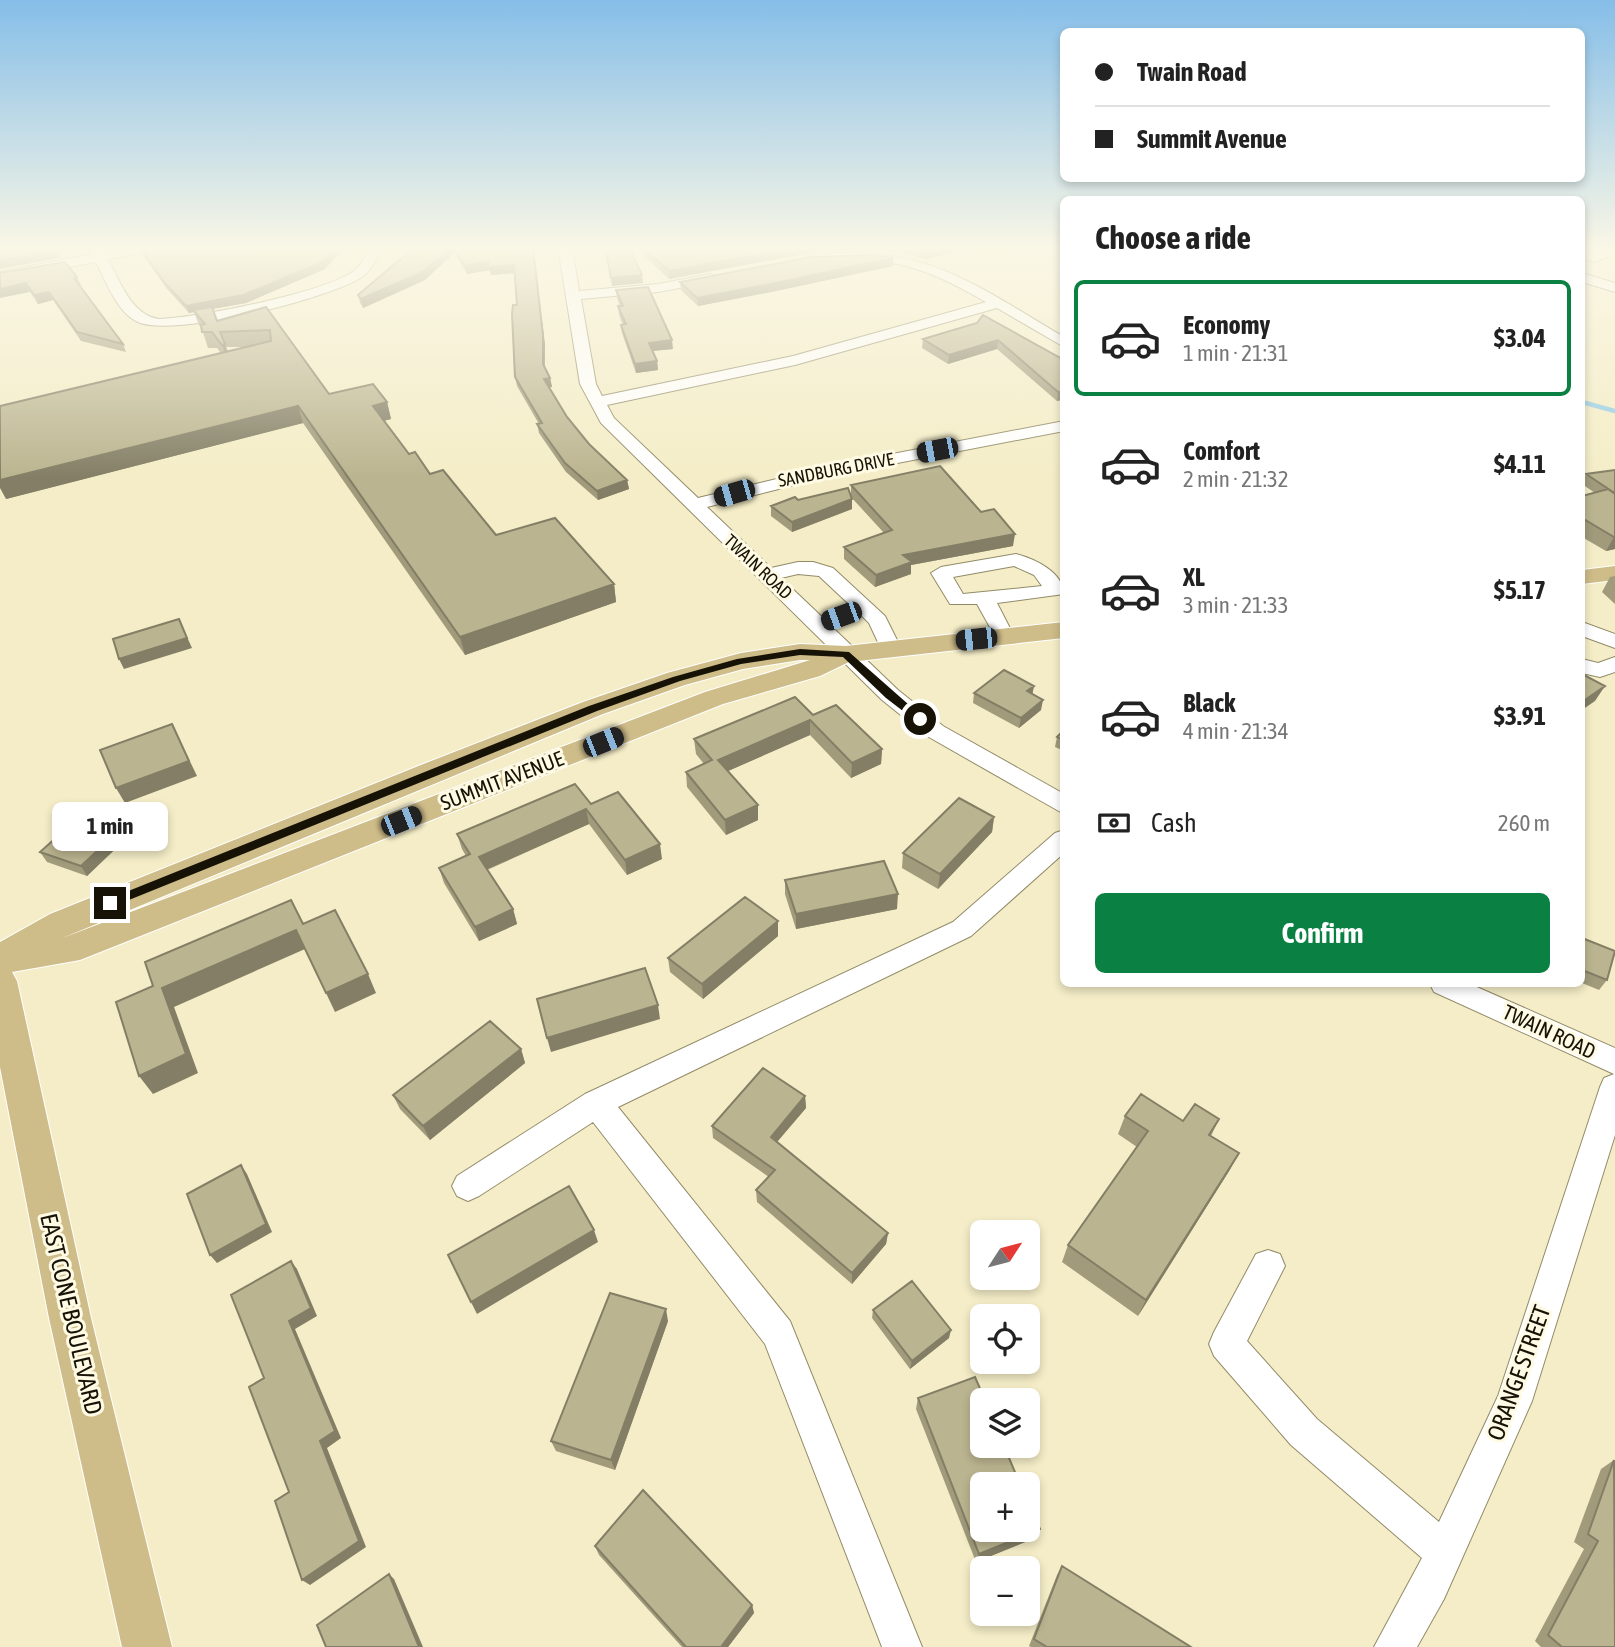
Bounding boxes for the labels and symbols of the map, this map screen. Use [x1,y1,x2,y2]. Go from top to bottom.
car [915,436,960,464]
street label: SANDBURG DRIVE [776,448,896,491]
car [711,477,758,509]
street label: TWAIN ROAD [720,530,797,603]
car [818,599,865,633]
car [955,626,998,652]
route start [904,703,936,735]
car [580,724,627,760]
street label: SUMMIT AVENUE [437,746,566,814]
callout: 1 min [52,802,168,850]
car [378,803,425,839]
route end [94,887,126,919]
street label: TWAIN ROAD [1499,999,1600,1063]
street label: EAST CONE BOULEVARD [35,1211,108,1417]
north arrow [970,1220,1040,1290]
street label: ORANGE STREET [1482,1301,1556,1444]

